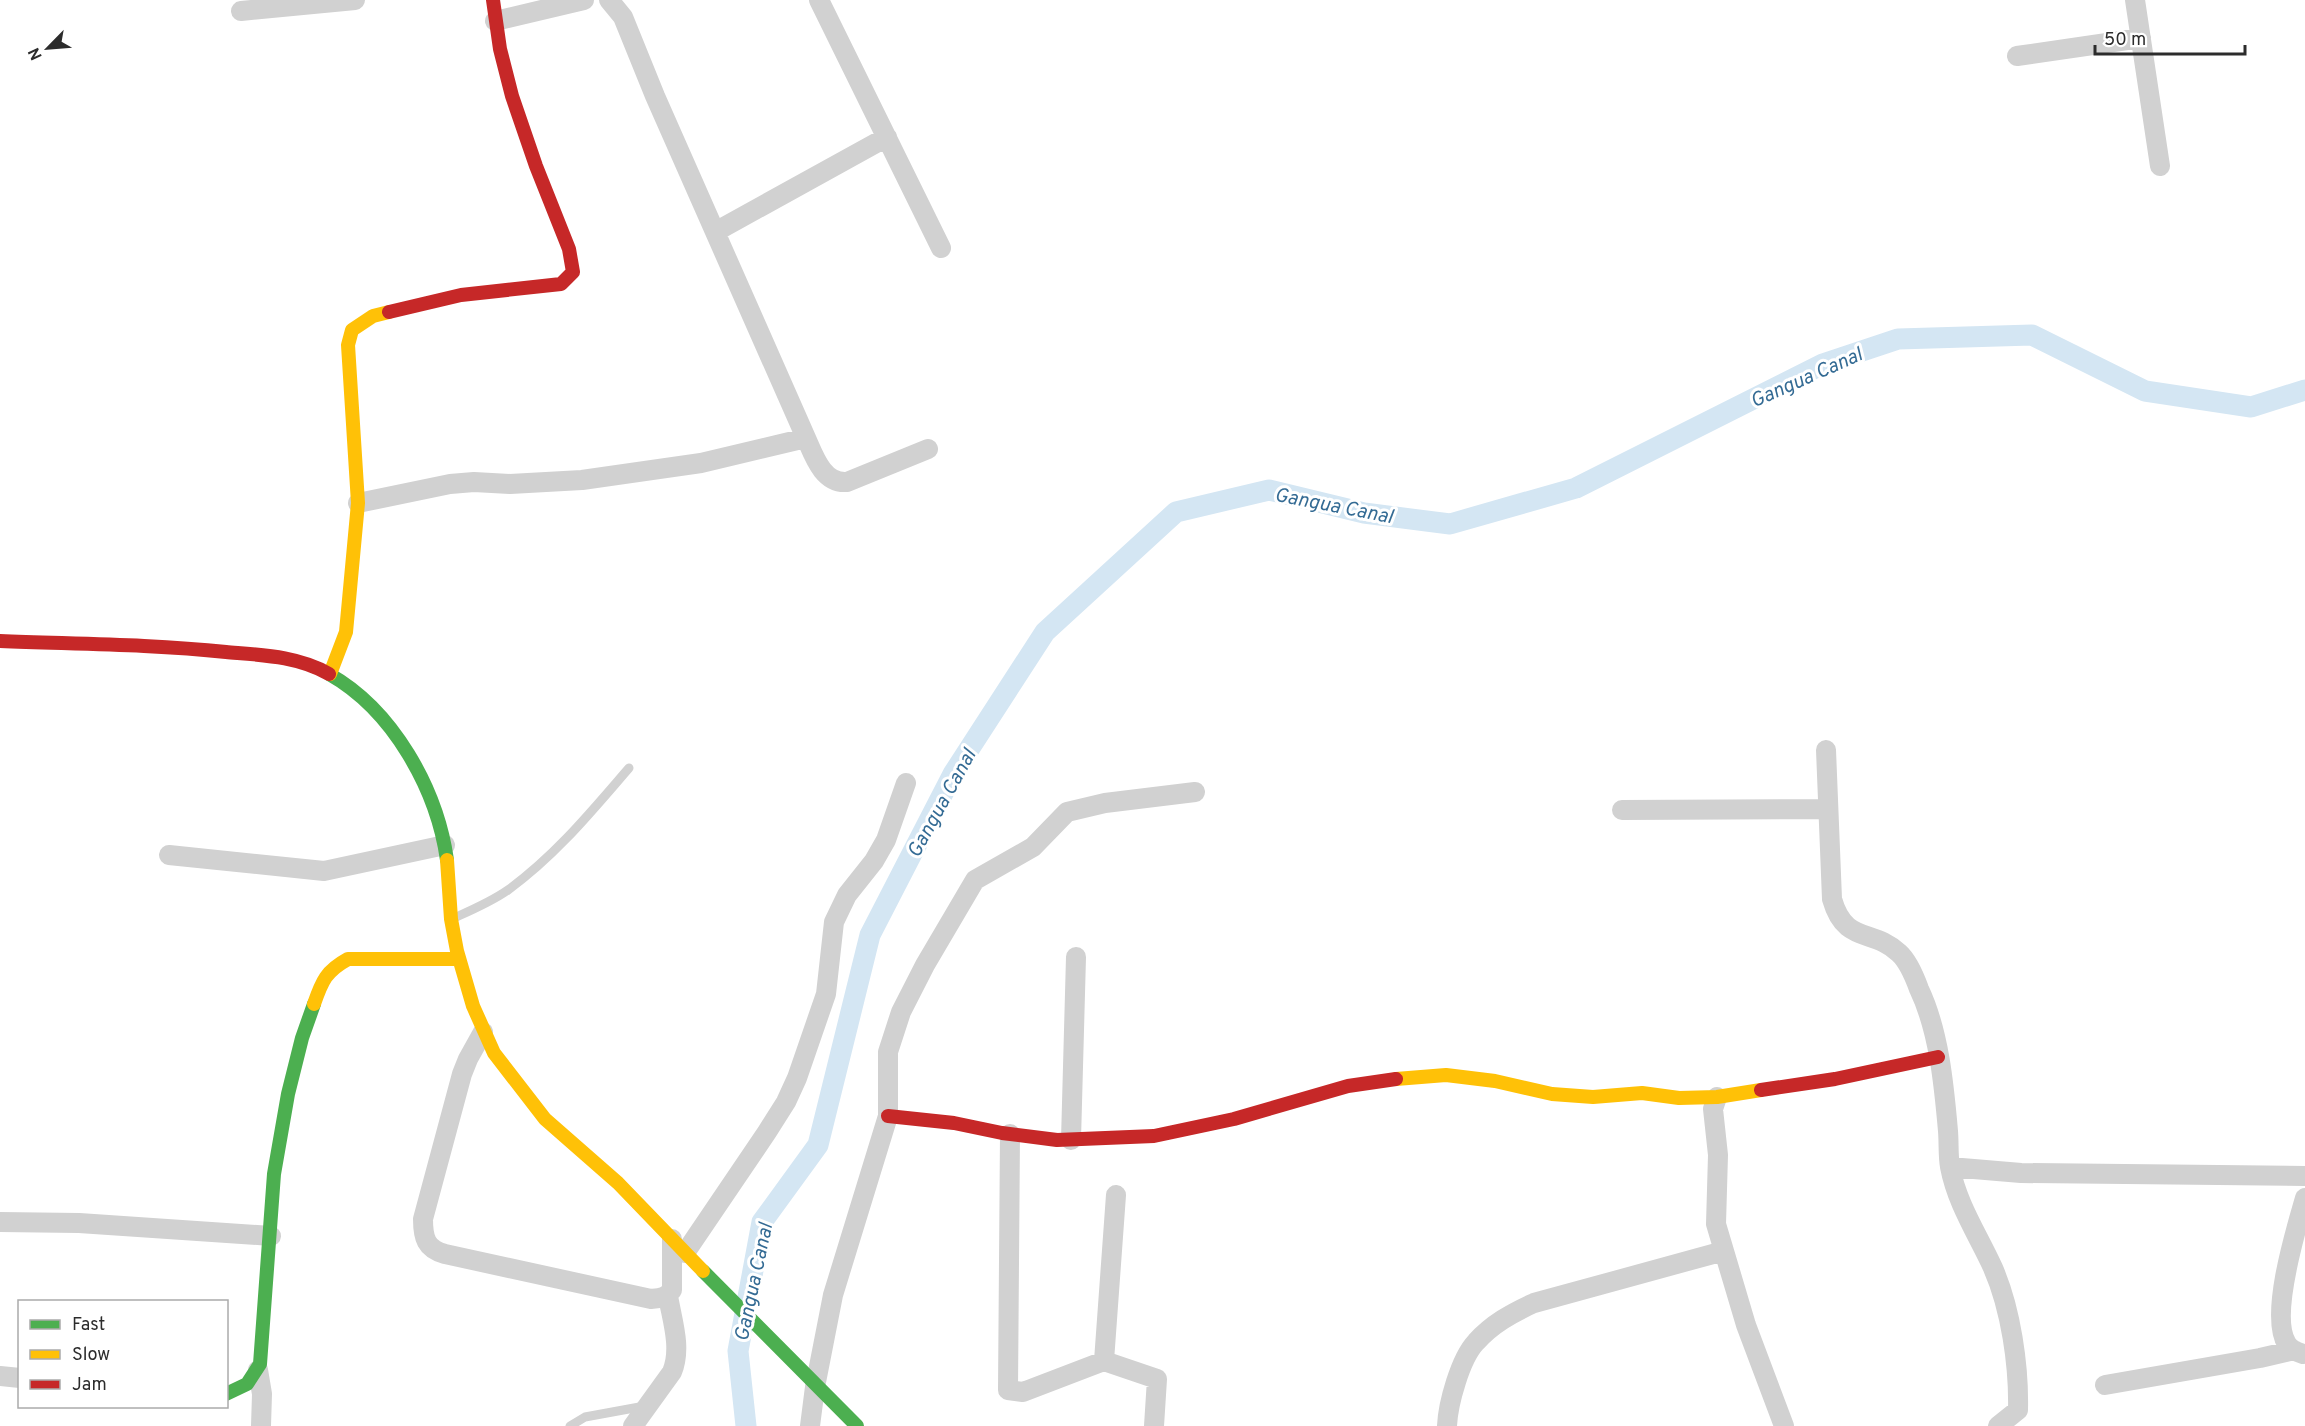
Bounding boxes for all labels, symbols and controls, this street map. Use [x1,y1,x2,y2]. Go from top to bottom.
north arrow [18,18,78,78]
scale bar [2095,18,2245,56]
text: 50 m [2104,29,2146,52]
text: N [25,44,48,63]
water label: Gangua Canal [1747,342,1868,415]
water label: Gangua Canal [1272,483,1396,531]
water label: Gangua Canal [902,744,984,863]
water label: Gangua Canal [730,1220,780,1344]
legend [18,1300,228,1408]
text: Fast [72,1314,105,1337]
text: Slow [72,1344,110,1367]
text: Jam [72,1374,107,1397]

